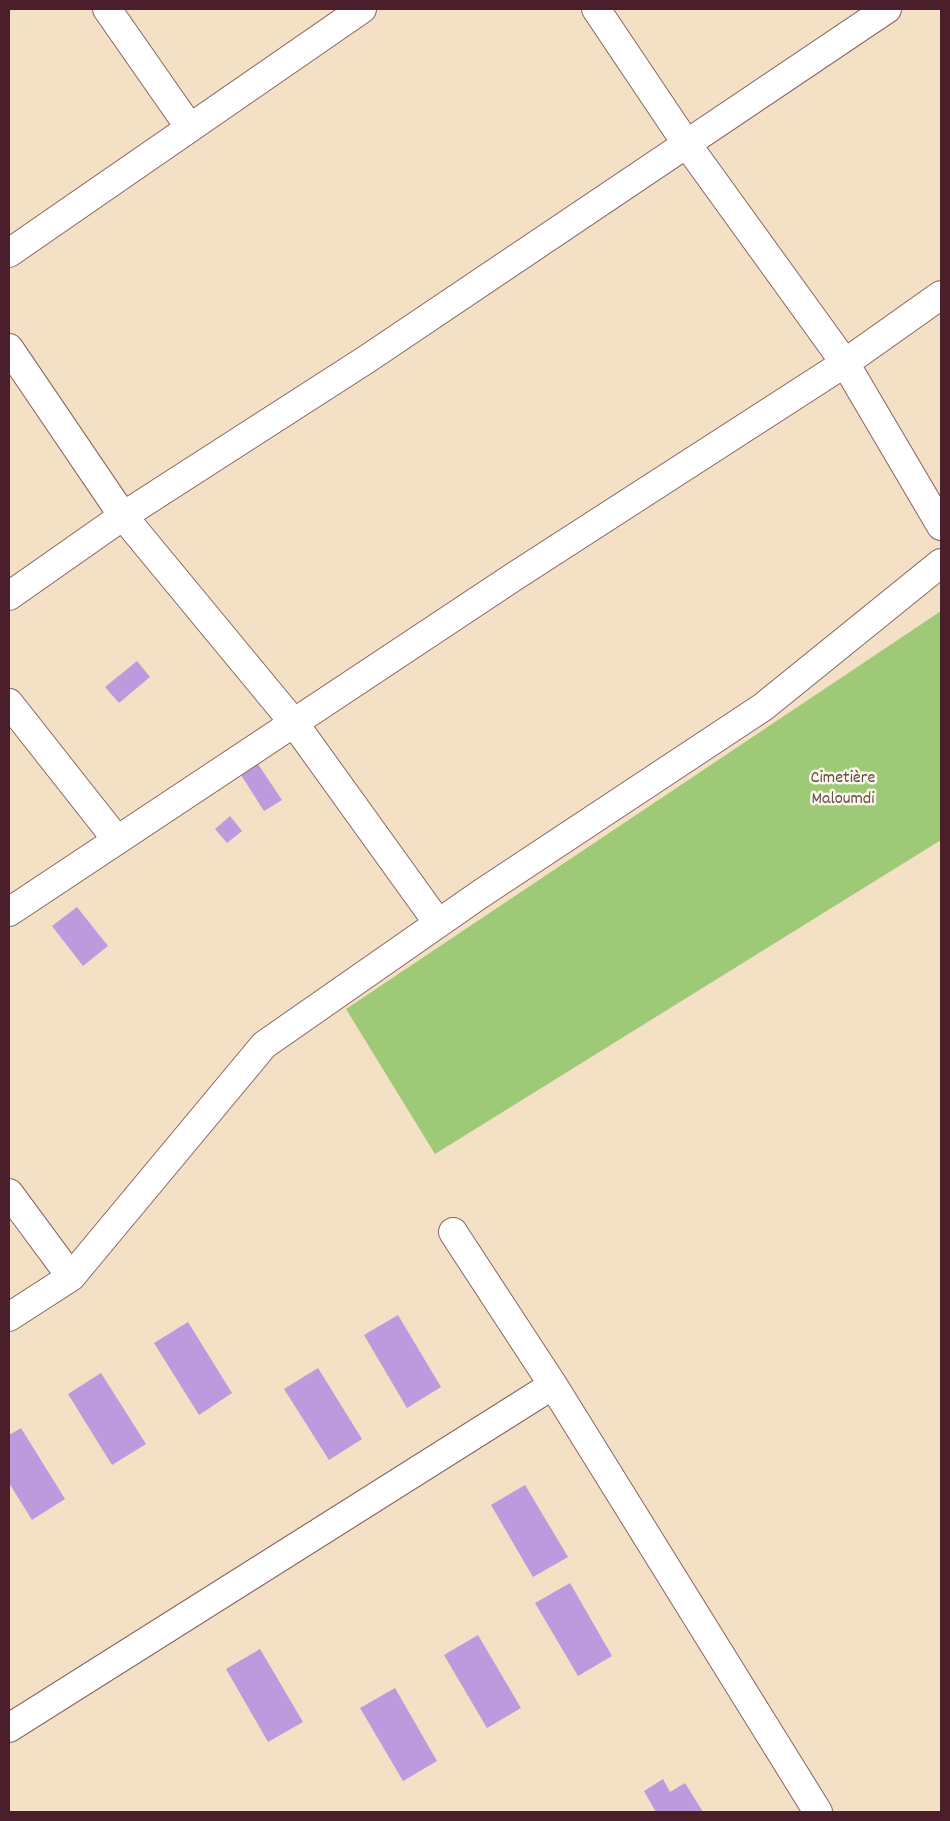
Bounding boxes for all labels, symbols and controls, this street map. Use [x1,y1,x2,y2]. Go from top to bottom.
park label: Cimetière Maloumdi [811,769,875,812]

